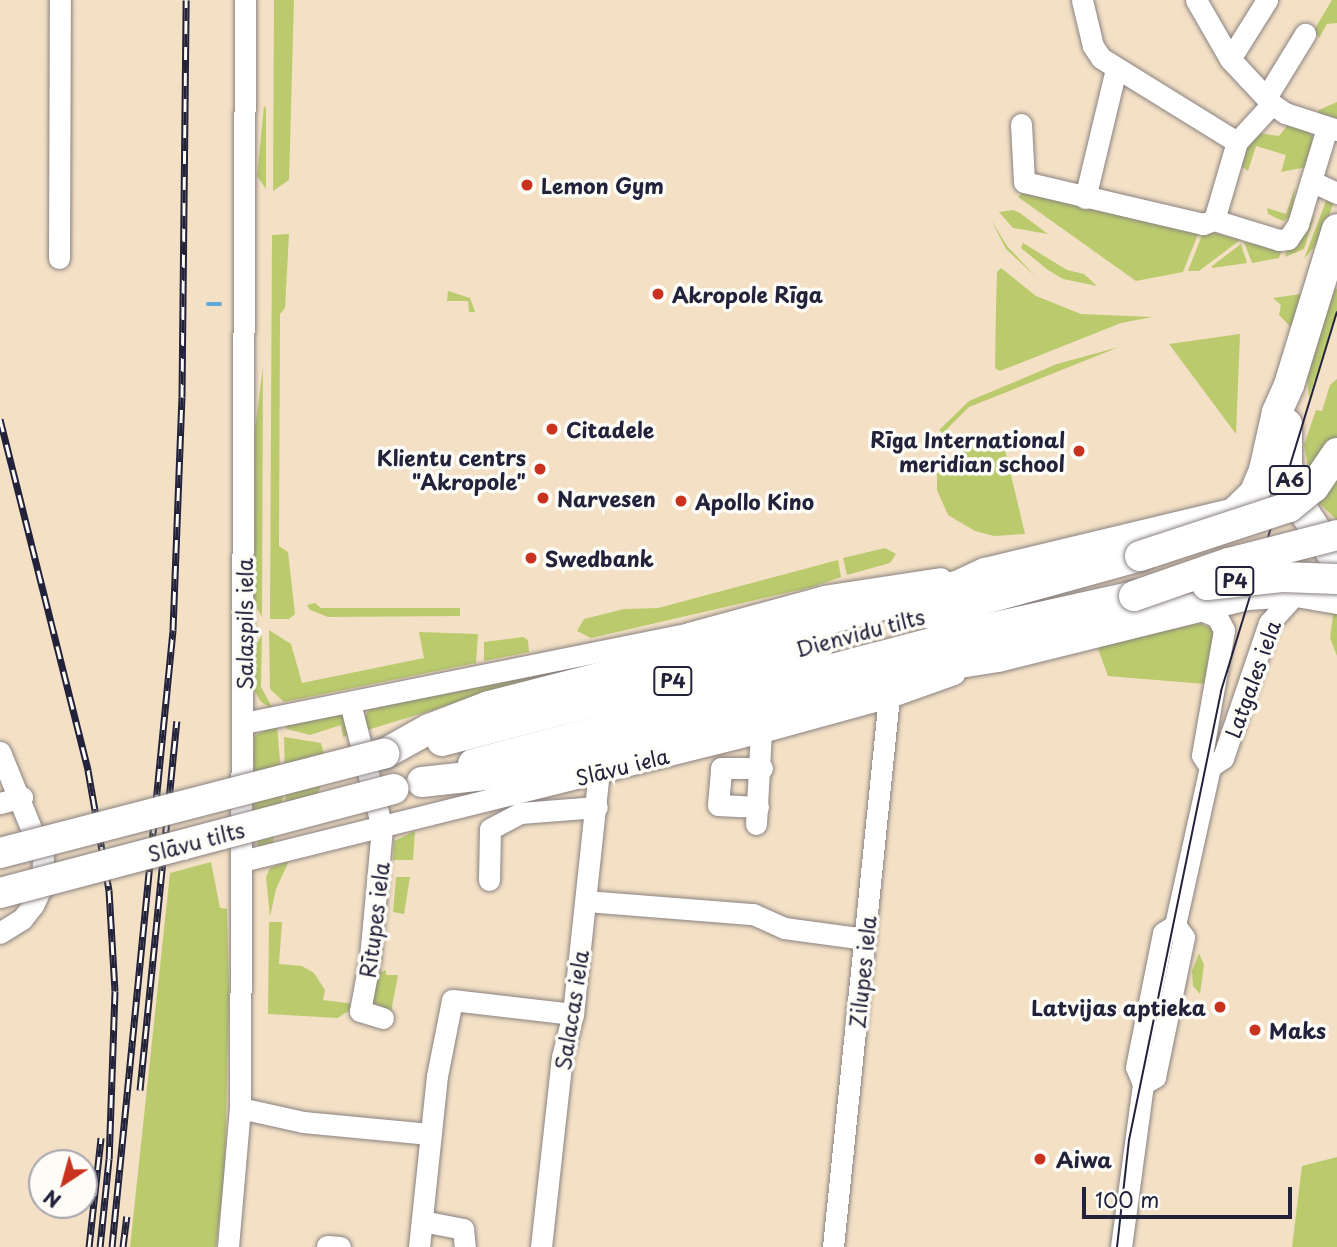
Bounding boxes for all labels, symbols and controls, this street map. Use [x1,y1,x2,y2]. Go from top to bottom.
place label: Lemon Gym [541,172,664,198]
marker: Lemon Gym [519,177,535,193]
place label: Akropole Rīga [672,281,824,307]
marker: Akropole Rīga [650,286,666,302]
place label: Citadele [566,416,654,442]
marker: Citadele [544,421,560,437]
place label: Rīga International meridian school [868,426,1065,476]
marker: Rīga International meridian school [1071,443,1087,459]
place label: Klientu centrs "Akropole" [377,444,526,494]
marker: Klientu centrs "Akropole" [532,461,548,477]
road number: A6 [1267,464,1313,495]
place label: Narvesen [557,485,656,511]
place label: Apollo Kino [695,488,814,514]
marker: Narvesen [535,490,551,506]
marker: Apollo Kino [673,493,689,509]
place label: Swedbank [545,545,654,571]
marker: Swedbank [523,550,539,566]
street label: Salaspils iela [231,558,257,690]
road number: P4 [1214,566,1256,596]
street label: Dienvidu tilts [792,603,928,661]
street label: Latgales iela [1219,616,1285,742]
road number: P4 [652,666,694,696]
street label: Slāvu iela [572,742,672,790]
street label: Slāvu tilts [145,816,247,866]
street label: Rītupes iela [354,861,394,979]
street label: Zilupes iela [844,914,880,1030]
street label: Salacas iela [549,948,593,1072]
place label: Latvijas aptieka [1031,994,1206,1020]
marker: Latvijas aptieka [1212,999,1228,1015]
place label: Maks [1269,1017,1326,1043]
marker: Maks [1247,1022,1263,1038]
place label: Aiwa [1056,1146,1112,1172]
north arrow [28,1149,98,1219]
marker: Aiwa [1030,1149,1050,1169]
scale bar [1085,1174,1295,1218]
text: 100 m [1095,1183,1159,1215]
text: N [38,1184,66,1215]

